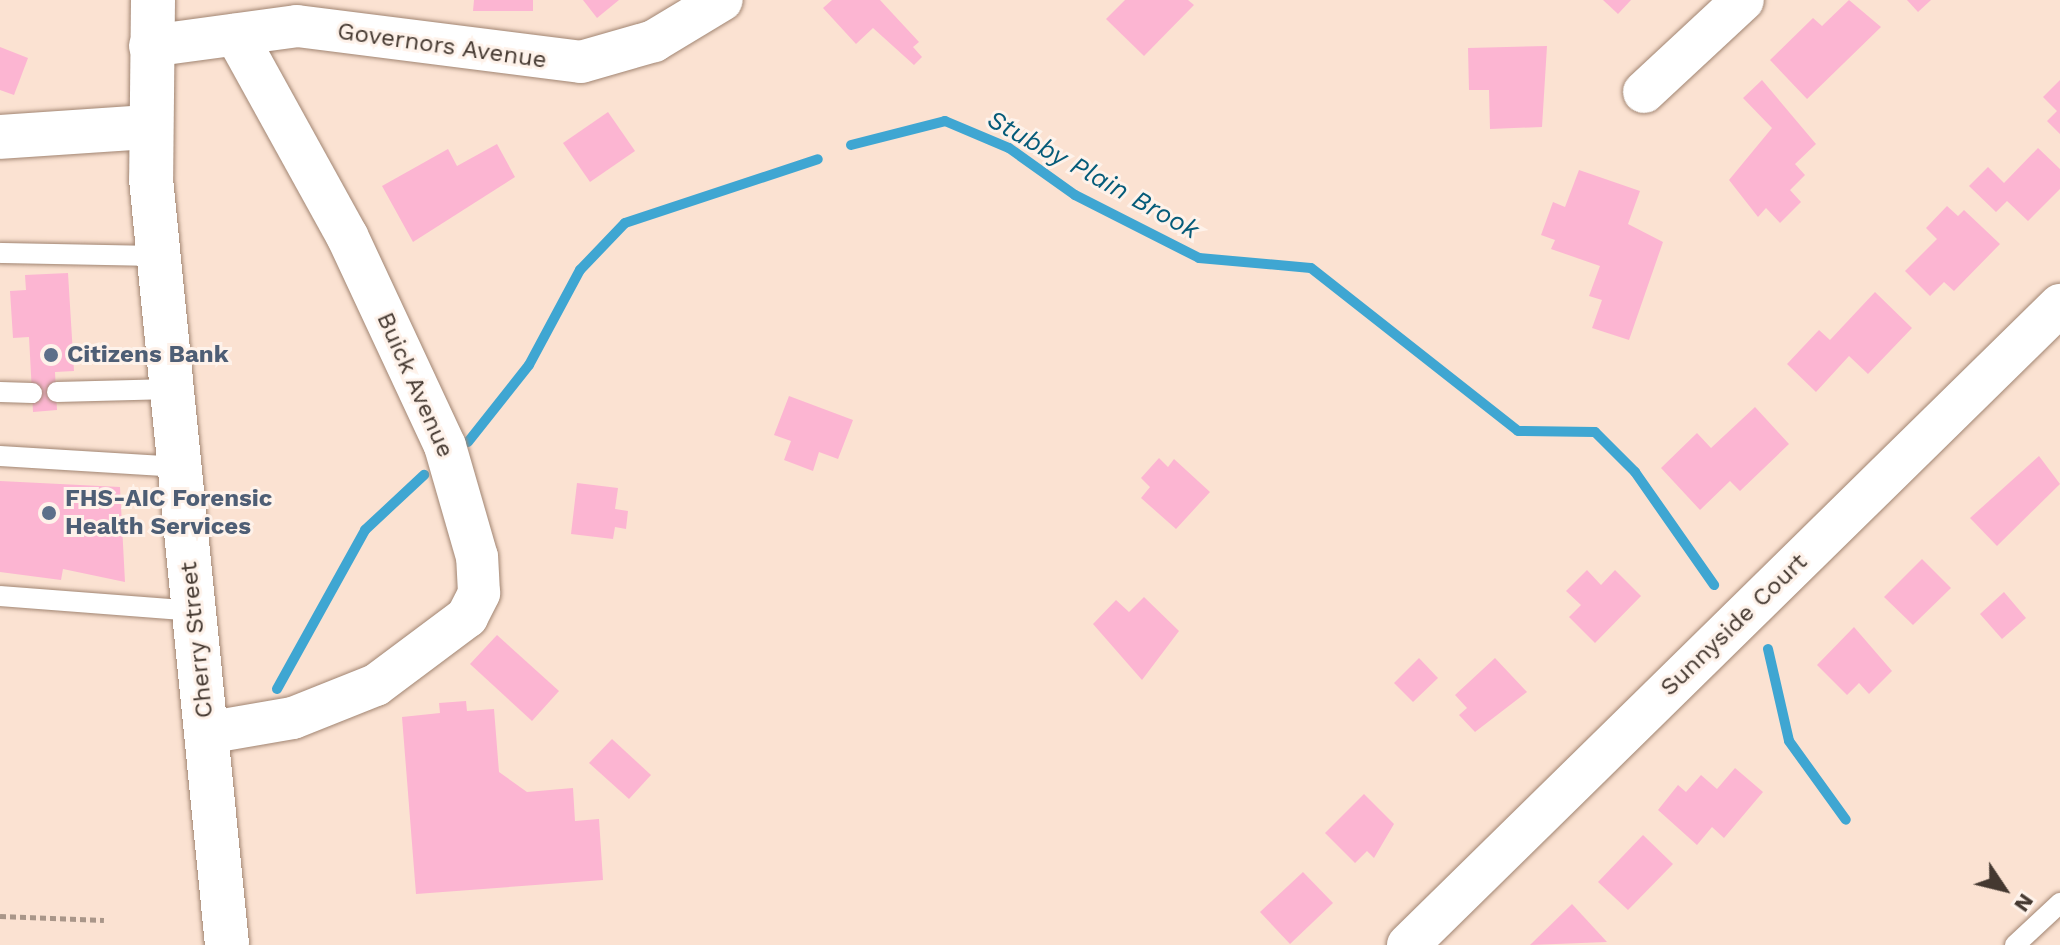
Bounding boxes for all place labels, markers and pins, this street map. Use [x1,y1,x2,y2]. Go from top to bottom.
place label: Citizens Bank [67,341,229,369]
marker: Citizens Bank [42,346,60,364]
place label: FHS-AIC Forensic Health Services [65,485,272,541]
marker: FHS-AIC Forensic Health Services [40,504,58,522]

